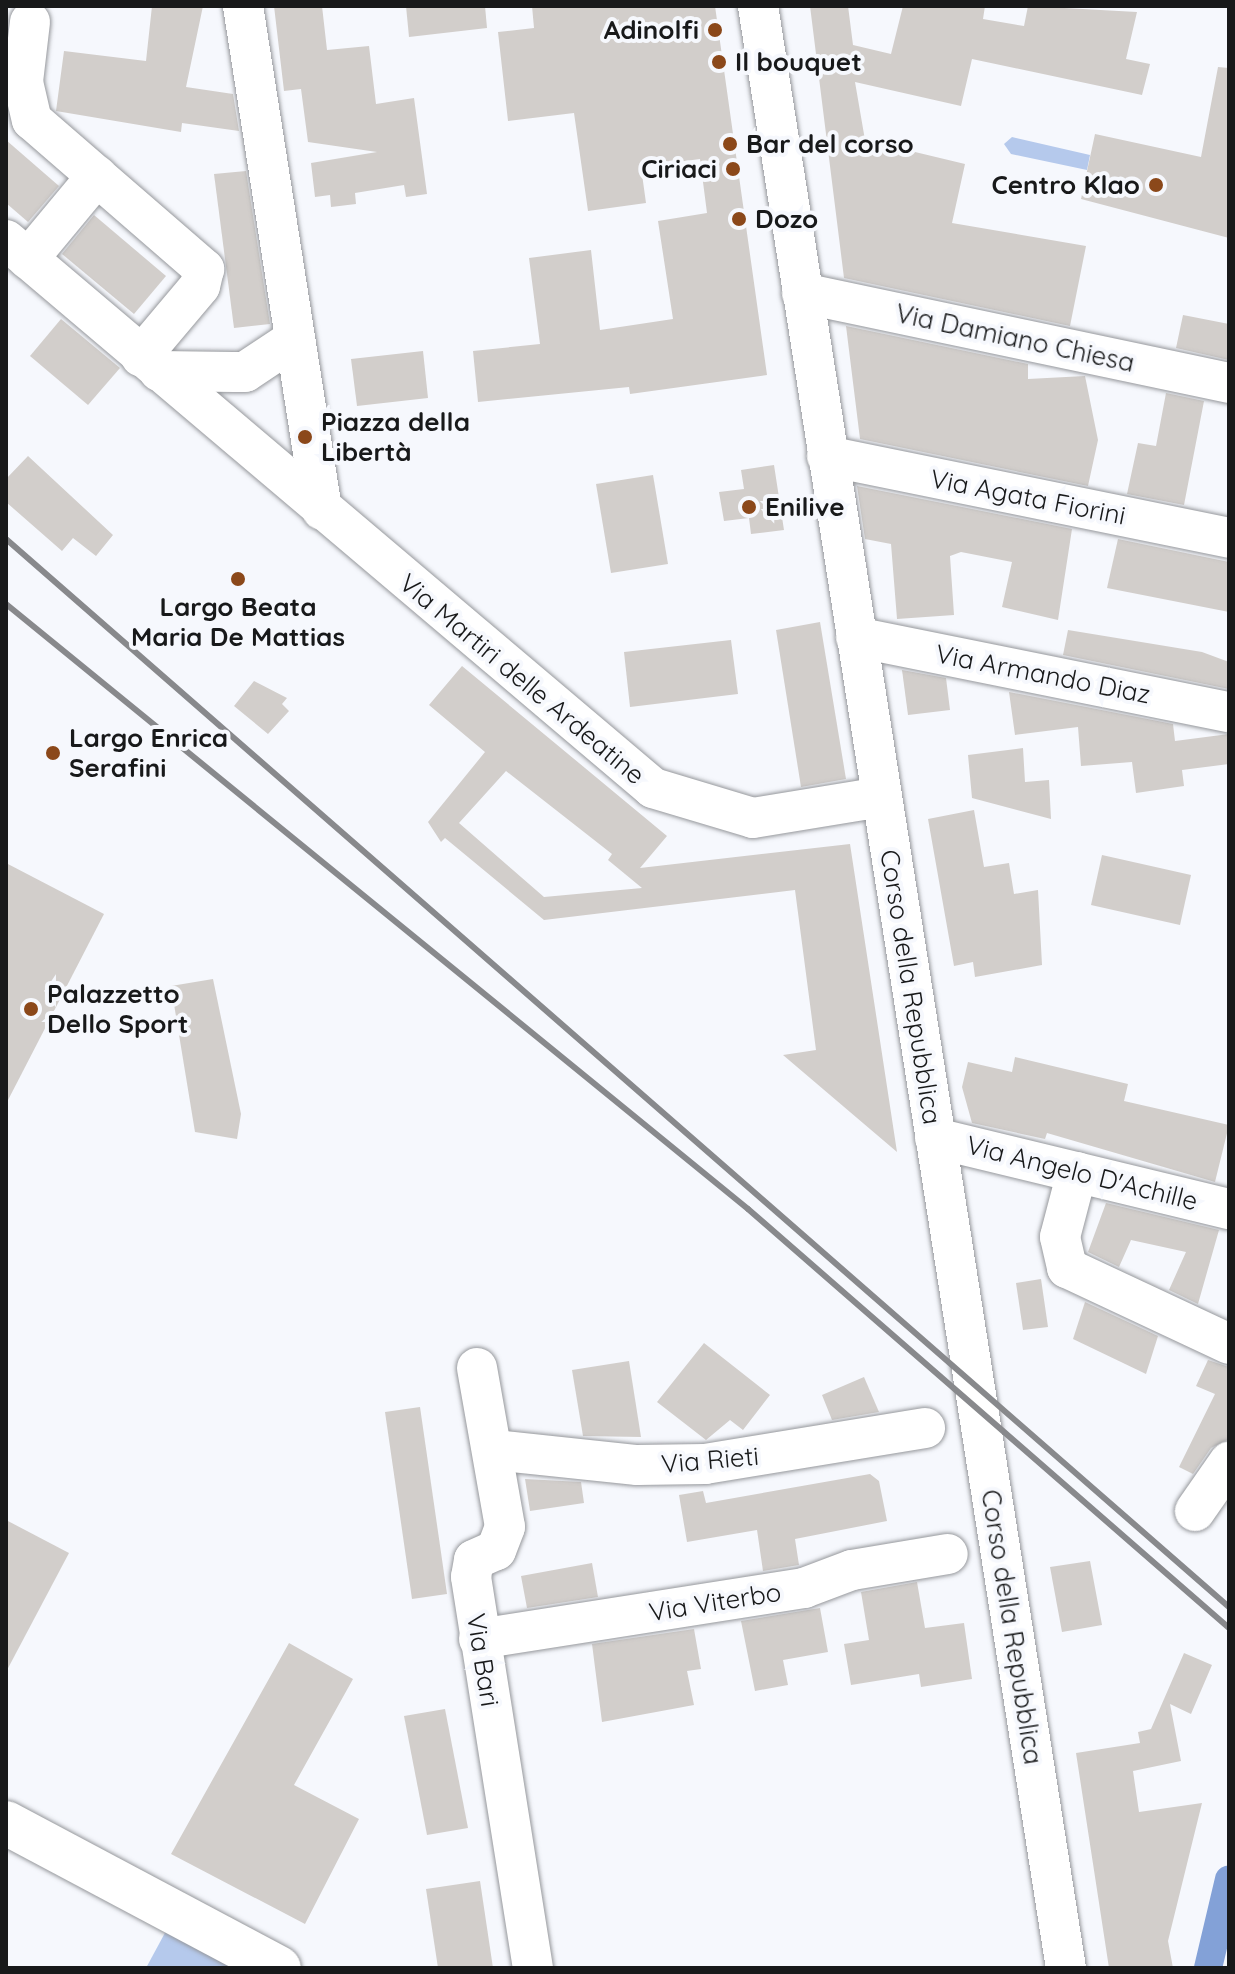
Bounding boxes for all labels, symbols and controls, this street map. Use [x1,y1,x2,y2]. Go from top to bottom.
place label: Adinolfi [604,14,699,46]
marker: Adinolfi [706,21,724,39]
place label: Il bouquet [735,46,862,78]
marker: Il bouquet [710,53,728,71]
place label: Bar del corso [746,128,914,160]
marker: Bar del corso [721,135,739,153]
place label: Ciriaci [641,153,717,185]
marker: Ciriaci [724,160,742,178]
place label: Centro Klao [991,169,1140,201]
marker: Centro Klao [1147,176,1165,194]
place label: Dozo [755,203,818,235]
marker: Dozo [730,210,748,228]
street label: Via Damiano Chiesa [893,297,1137,379]
place label: Piazza della Libertà [321,406,470,468]
marker: Piazza della Libertà [296,428,314,446]
street label: Via Agata Fiorini [928,463,1128,531]
place label: Enilive [765,491,844,523]
marker: Enilive [740,498,758,516]
street label: Via Martiri delle Ardeatine [393,567,651,791]
marker: Largo Beata Maria De Mattias [229,570,247,588]
place label: Largo Beata Maria De Mattias [131,591,345,652]
street label: Via Armando Diaz [933,638,1153,710]
place label: Largo Enrica Serafini [69,722,228,784]
marker: Largo Enrica Serafini [44,744,62,762]
street label: Corso della Repubblica [874,847,948,1127]
place label: Palazzetto Dello Sport [47,978,188,1040]
marker: Palazzetto Dello Sport [22,1000,40,1018]
street label: Via Angelo D'Achille [963,1129,1201,1217]
street label: Via Rieti [660,1440,760,1480]
street label: Corso della Repubblica [975,1487,1049,1767]
street label: Via Viterbo [647,1576,783,1628]
street label: Via Bari [460,1611,506,1709]

